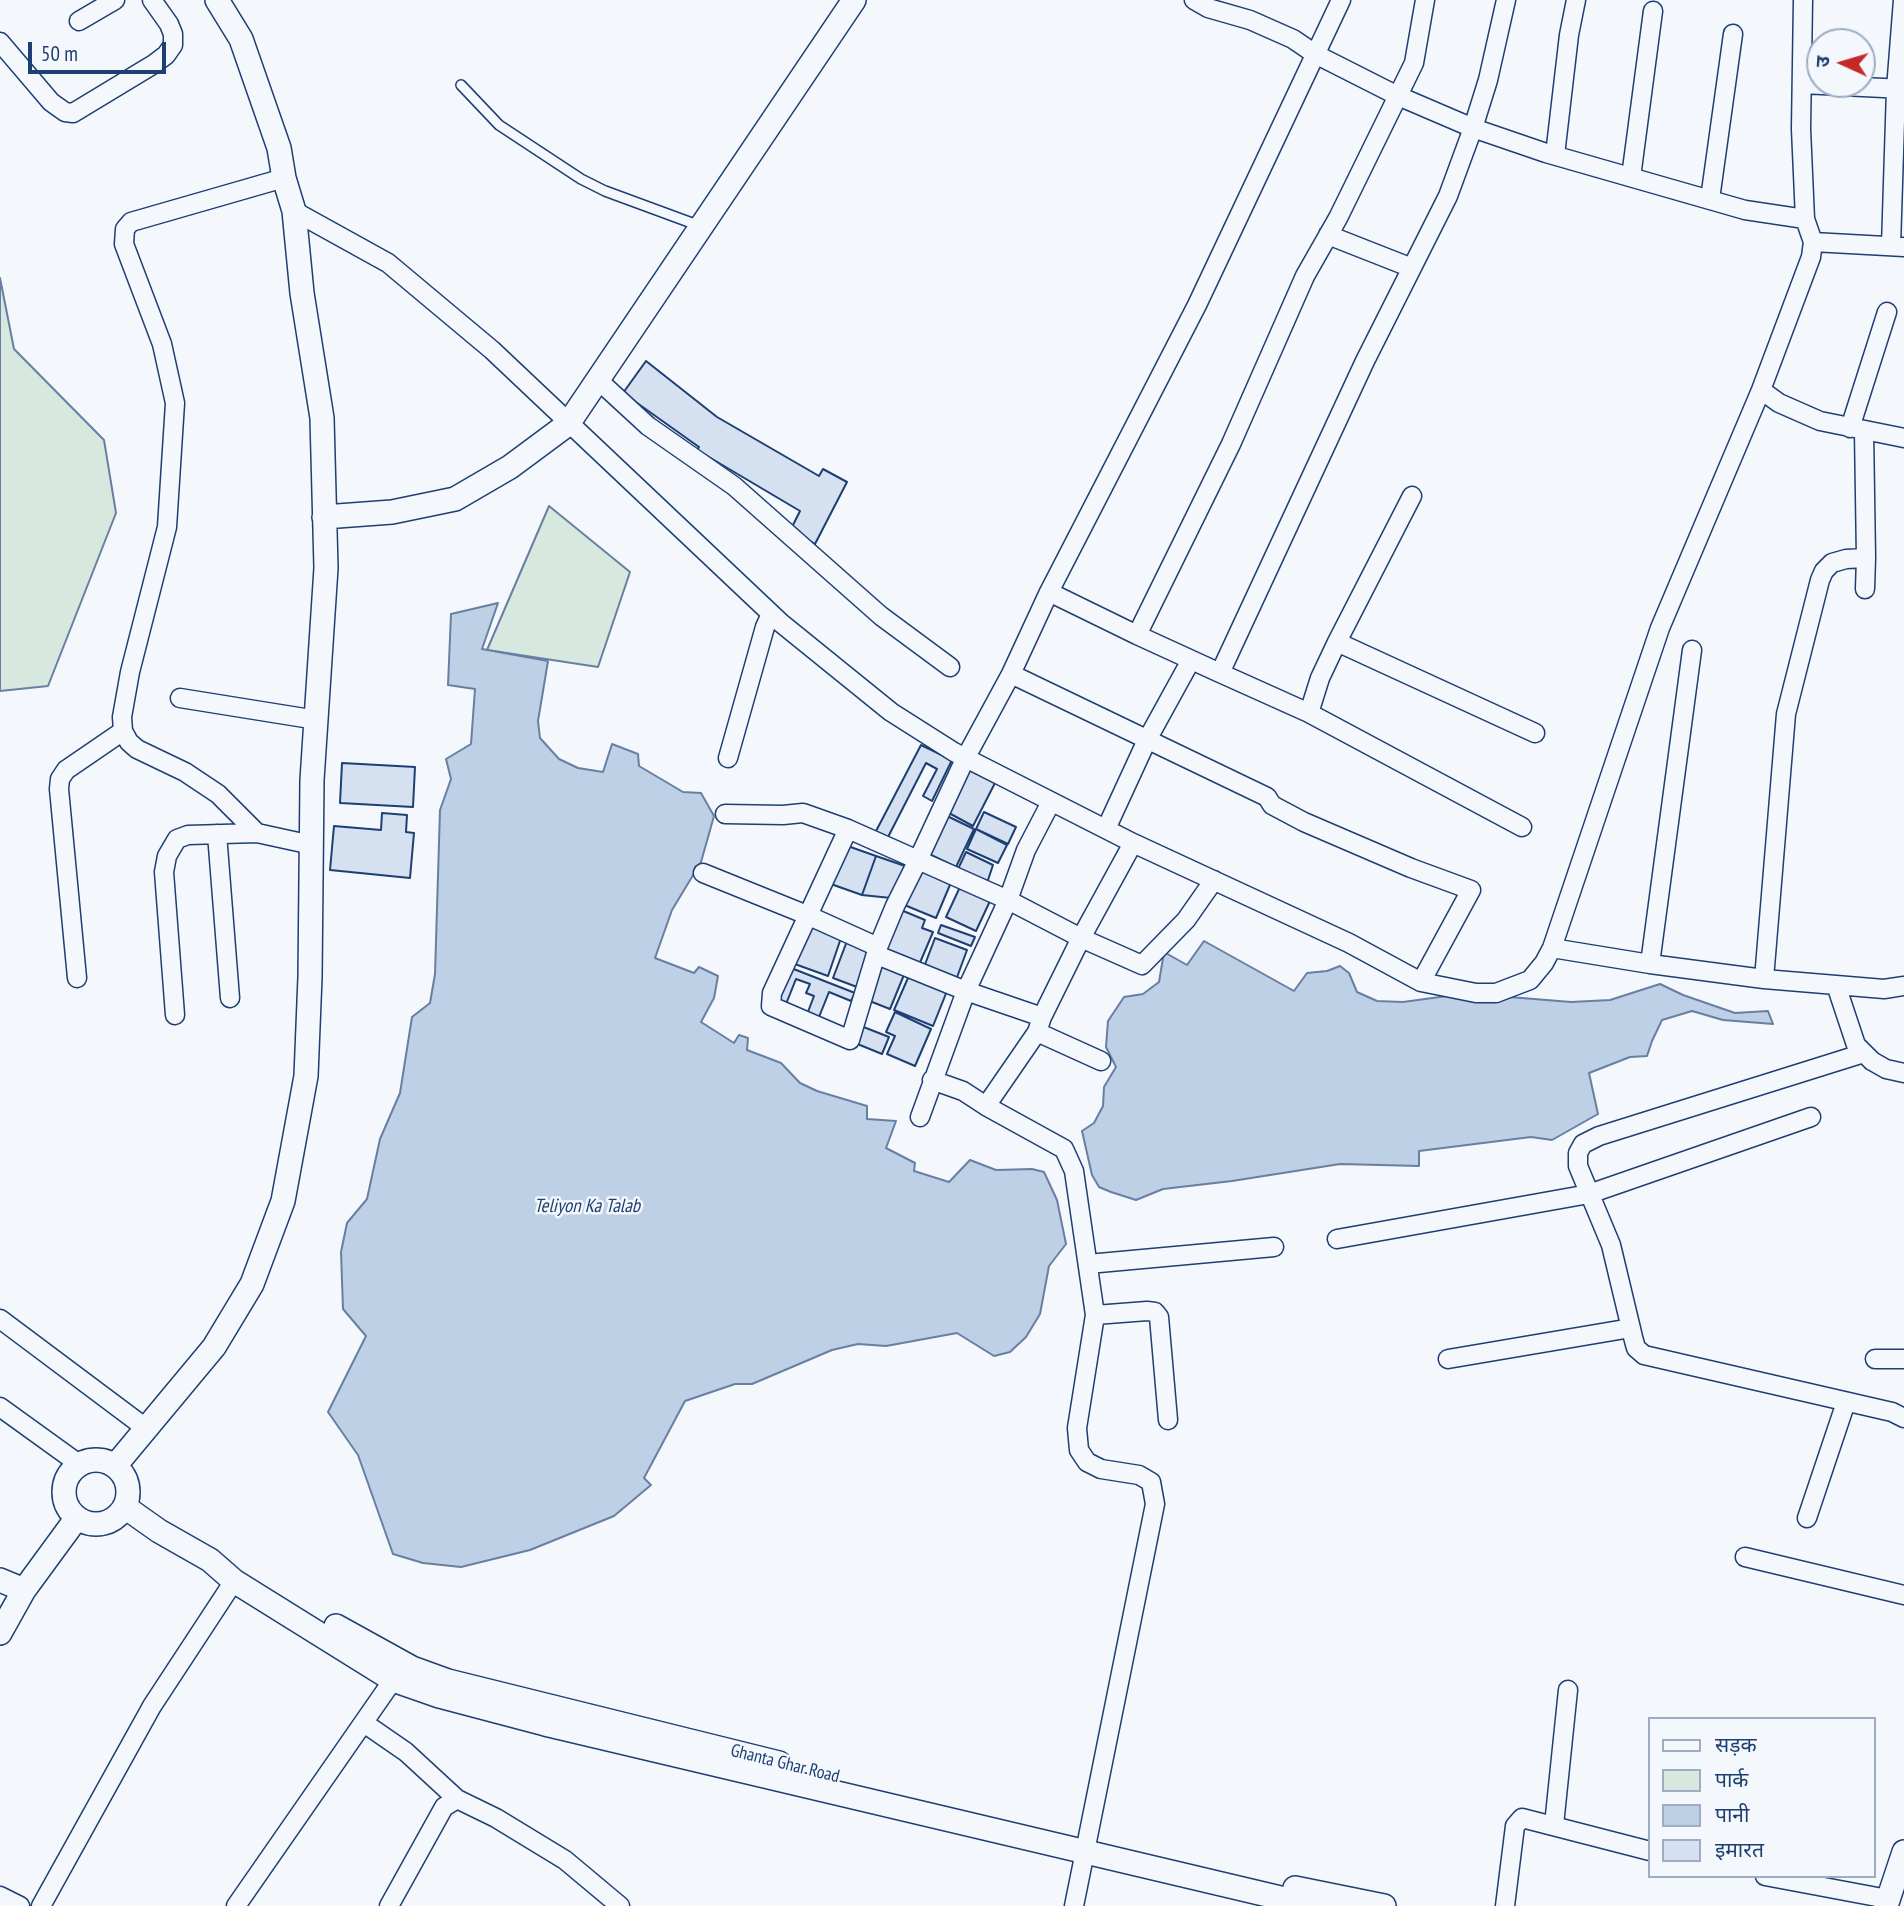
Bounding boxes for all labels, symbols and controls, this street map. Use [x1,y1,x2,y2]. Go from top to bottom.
scale bar [32,28,170,72]
north arrow [1806,28,1876,98]
text: 50 m [41,40,78,67]
text: उ [1810,55,1834,68]
water label: Teliyon Ka Talab [534,1196,640,1218]
legend [1648,1717,1876,1878]
text: सड़क [1715,1731,1757,1758]
street label: Ghanta Ghar Road [728,1740,842,1788]
text: पार्क [1715,1766,1749,1793]
text: पानी [1715,1801,1749,1828]
text: इमारत [1715,1836,1764,1863]

